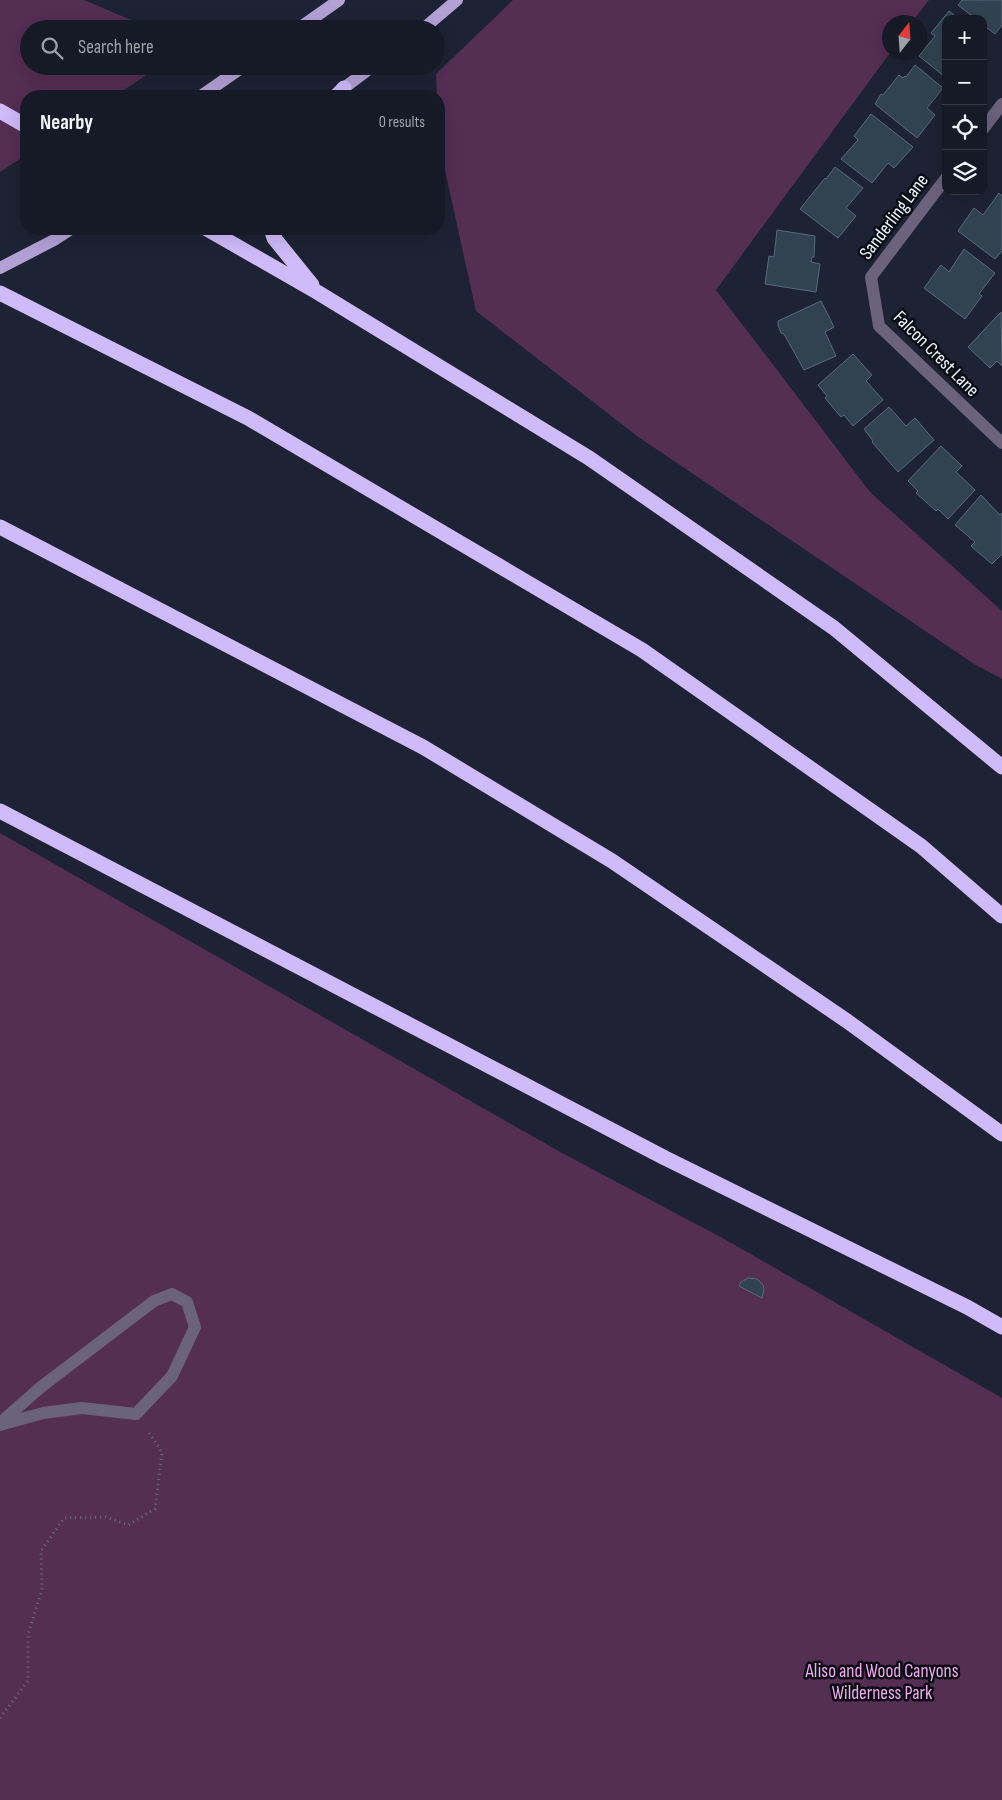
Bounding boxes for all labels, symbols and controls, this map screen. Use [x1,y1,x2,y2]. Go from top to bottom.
north arrow [882,15,927,60]
map controls [942,15,987,195]
button: + [942,15,987,60]
search box [20,20,445,75]
icon: search [38,34,66,62]
text: Search here [78,36,154,59]
button: − [942,60,987,105]
button: locate [942,105,987,150]
text: Nearby [40,110,93,135]
text: 0 results [379,113,425,132]
button: layers [942,150,987,195]
street label: Sanderling Lane [855,170,934,264]
street label: Falcon Crest Lane [888,306,984,402]
park label: Aliso and Wood Canyons Wilderness Park [804,1660,959,1705]

